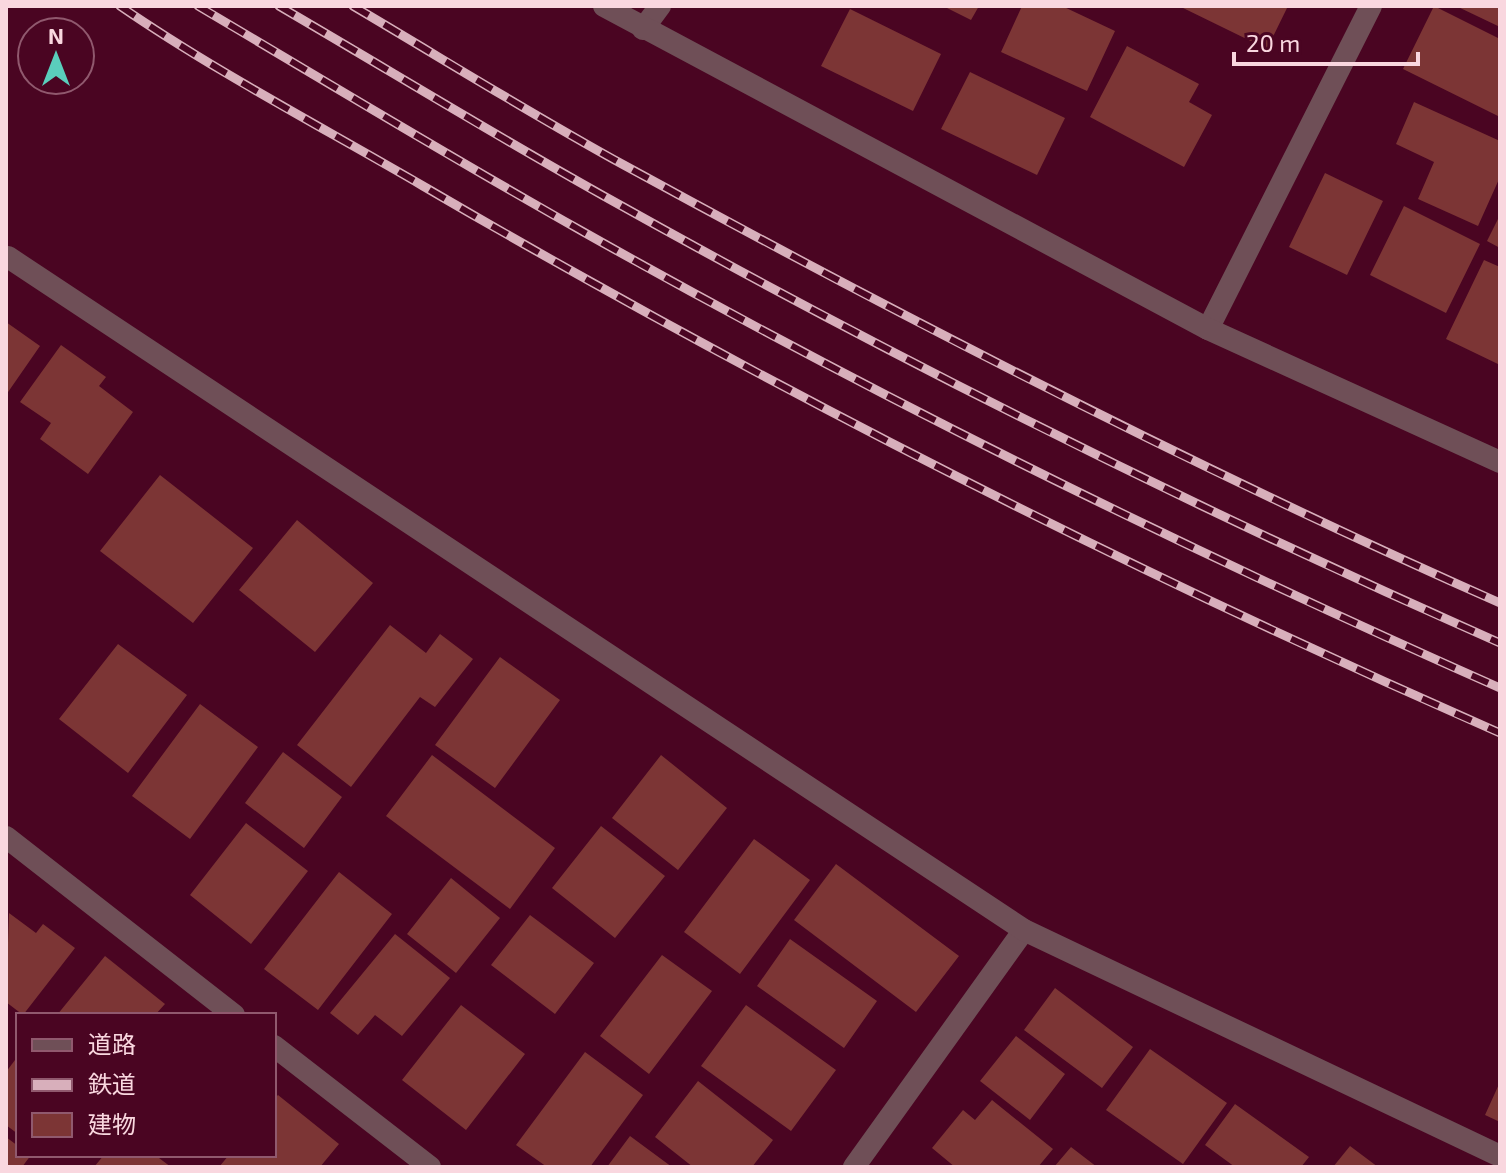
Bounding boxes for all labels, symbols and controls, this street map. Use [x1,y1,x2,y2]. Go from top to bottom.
north arrow [16,16,96,96]
scale bar [1234,16,1418,66]
text: N [48,22,64,48]
text: 20 m [1246,28,1300,57]
legend [16,1013,276,1157]
text: 道路 [88,1029,136,1058]
text: 鉄道 [88,1069,136,1098]
text: 建物 [88,1109,136,1138]

